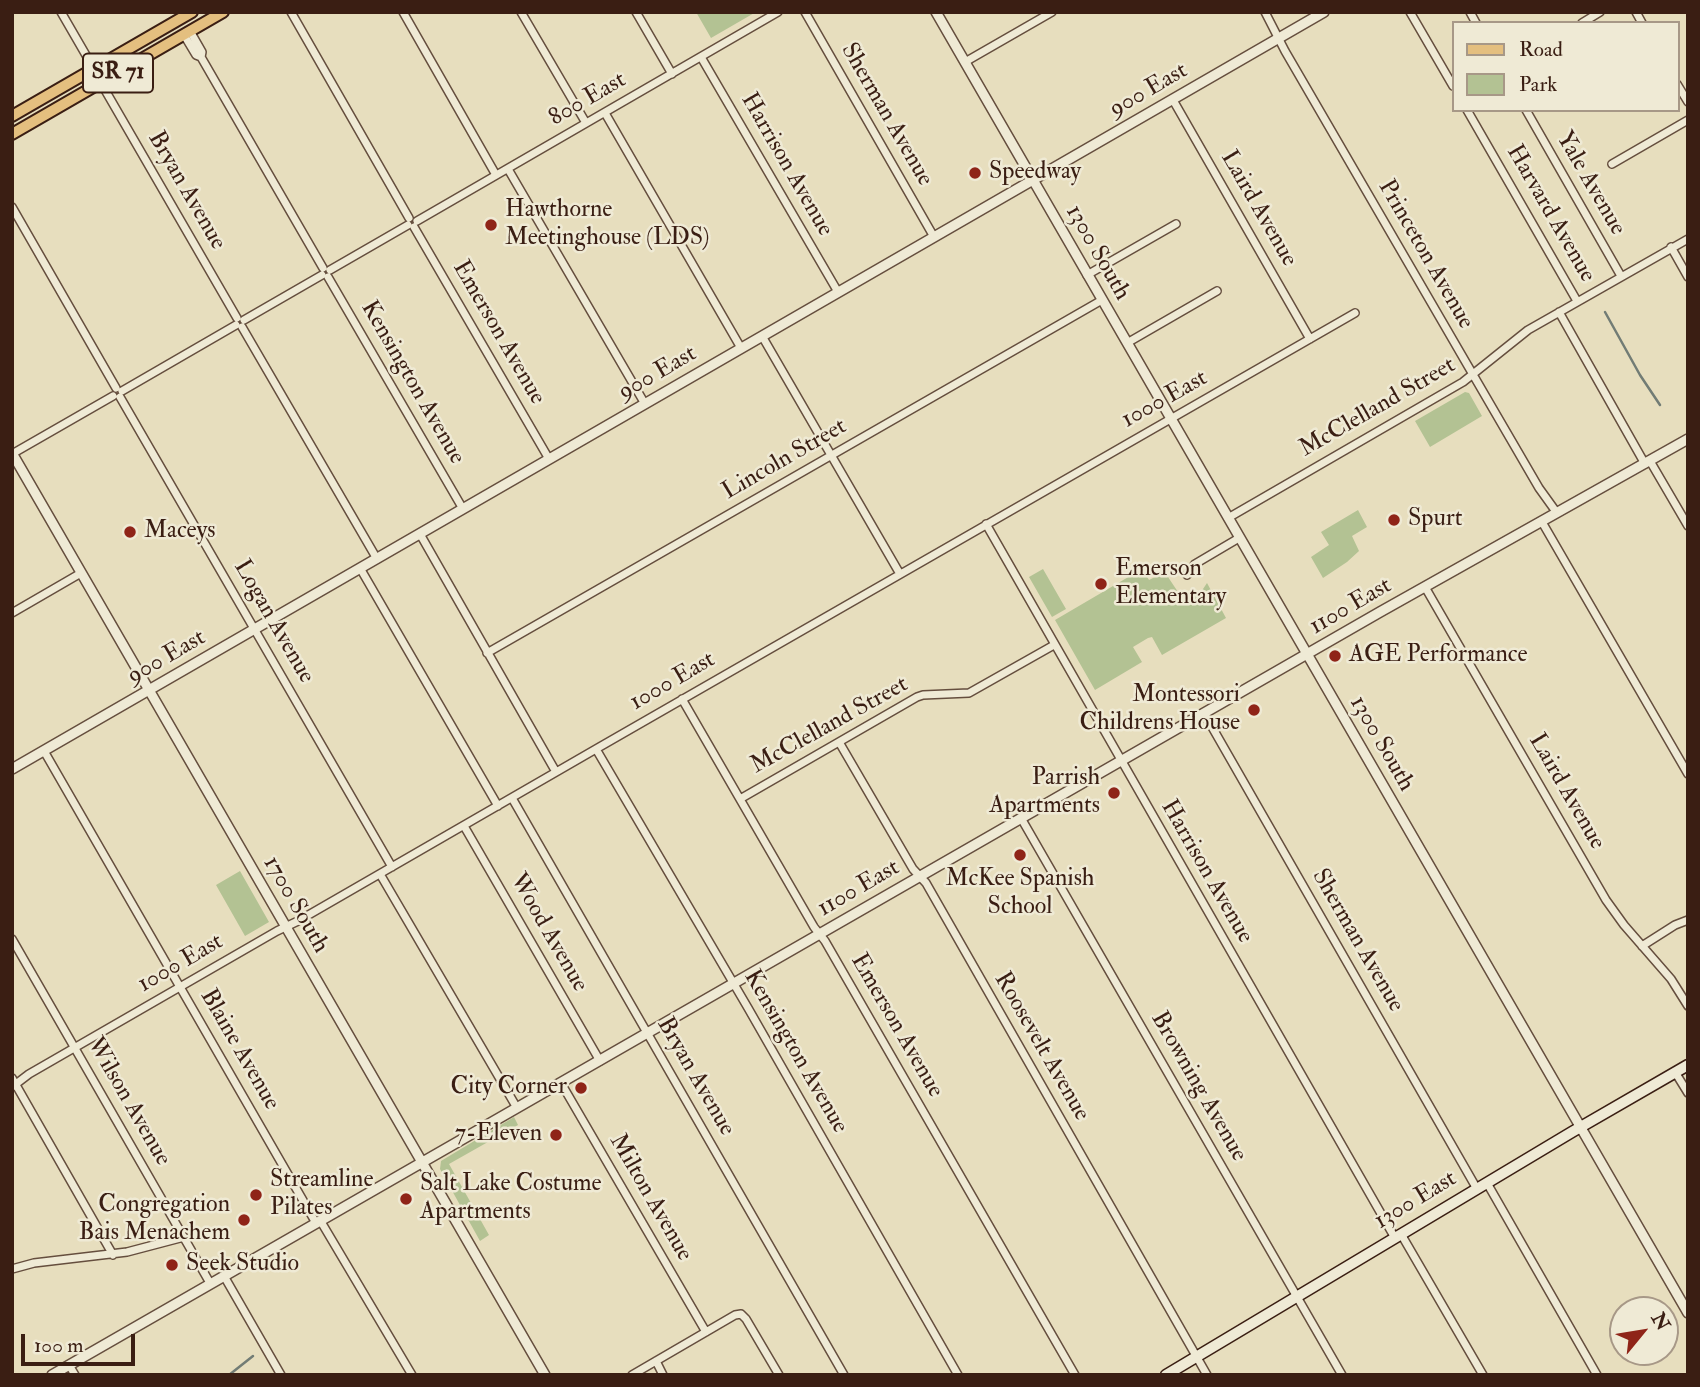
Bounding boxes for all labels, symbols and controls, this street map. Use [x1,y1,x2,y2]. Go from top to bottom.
legend [1452,21,1679,112]
text: Road [1519,36,1563,63]
street label: Sherman Avenue [833,38,939,192]
road number: SR 71 [83,54,153,92]
street label: 900 East [1105,57,1193,125]
street label: 800 East [544,67,632,133]
text: Park [1519,71,1557,98]
street label: Harrison Avenue [733,88,839,242]
street label: Bryan Avenue [141,127,231,255]
street label: Yale Avenue [1549,127,1631,241]
street label: Harvard Avenue [1499,140,1601,288]
street label: Laird Avenue [1213,146,1303,272]
place label: Speedway [989,159,1081,187]
marker: Speedway [967,165,983,181]
street label: Princeton Avenue [1371,175,1479,335]
place label: Hawthorne Meetinghouse (LDS) [505,197,709,253]
street label: 1300 South [1058,200,1136,306]
marker: Hawthorne Meetinghouse (LDS) [483,217,499,233]
street label: Emerson Avenue [445,256,551,410]
street label: Kensington Avenue [354,296,470,470]
street label: 900 East [614,340,702,408]
street label: McClelland Street [1295,352,1461,464]
street label: 1000 East [1117,365,1213,435]
street label: Lincoln Street [718,413,852,507]
place label: Spurt [1408,506,1463,534]
marker: Spurt [1386,512,1402,528]
place label: Maceys [144,518,215,546]
marker: Maceys [122,524,138,540]
street label: Logan Avenue [226,555,320,689]
place label: Emerson Elementary [1115,556,1226,612]
street label: 1100 East [1305,572,1397,642]
marker: Emerson Elementary [1093,576,1109,592]
street label: 900 East [123,624,211,692]
place label: AGE Performance [1349,642,1527,670]
street label: 1000 East [625,646,721,718]
marker: AGE Performance [1327,648,1343,664]
street label: McClelland Street [746,671,914,781]
place label: Montessori Childrens House [1079,682,1240,738]
street label: 1300 South [1342,691,1420,797]
marker: Montessori Childrens House [1246,702,1262,718]
street label: Laird Avenue [1521,729,1611,855]
place label: Parrish Apartments [989,765,1100,821]
marker: Parrish Apartments [1106,785,1122,801]
street label: Harrison Avenue [1153,795,1259,949]
marker: McKee Spanish School [1012,847,1028,863]
street label: 1700 South [256,852,334,958]
street label: 1100 East [813,854,905,924]
street label: Sherman Avenue [1304,864,1410,1018]
place label: McKee Spanish School [946,866,1094,922]
street label: Wood Avenue [503,869,593,997]
street label: 1000 East [133,928,229,1000]
street label: Emerson Avenue [843,949,949,1103]
street label: Kensington Avenue [737,965,853,1139]
street label: Roosevelt Avenue [987,968,1095,1126]
street label: Blaine Avenue [193,984,285,1116]
street label: Browning Avenue [1143,1007,1253,1167]
street label: Bryan Avenue [650,1013,740,1141]
street label: Wilson Avenue [80,1033,176,1171]
place label: City Corner [451,1074,567,1102]
marker: City Corner [573,1080,589,1096]
place label: 7-Eleven [455,1121,542,1149]
marker: 7-Eleven [548,1127,564,1143]
street label: Milton Avenue [602,1129,698,1267]
street label: 1300 East [1370,1165,1462,1237]
place label: Streamline Pilates [270,1167,373,1223]
place label: Salt Lake Costume Apartments [420,1171,602,1227]
marker: Streamline Pilates [248,1187,264,1203]
marker: Salt Lake Costume Apartments [398,1191,414,1207]
place label: Congregation Bais Menachem [79,1192,230,1248]
marker: Congregation Bais Menachem [236,1212,252,1228]
place label: Seek Studio [186,1251,299,1279]
marker: Seek Studio [164,1257,180,1273]
north arrow [1609,1296,1679,1366]
text: N [1646,1308,1675,1335]
scale bar [24,1320,138,1364]
text: 100 m [34,1332,84,1359]

